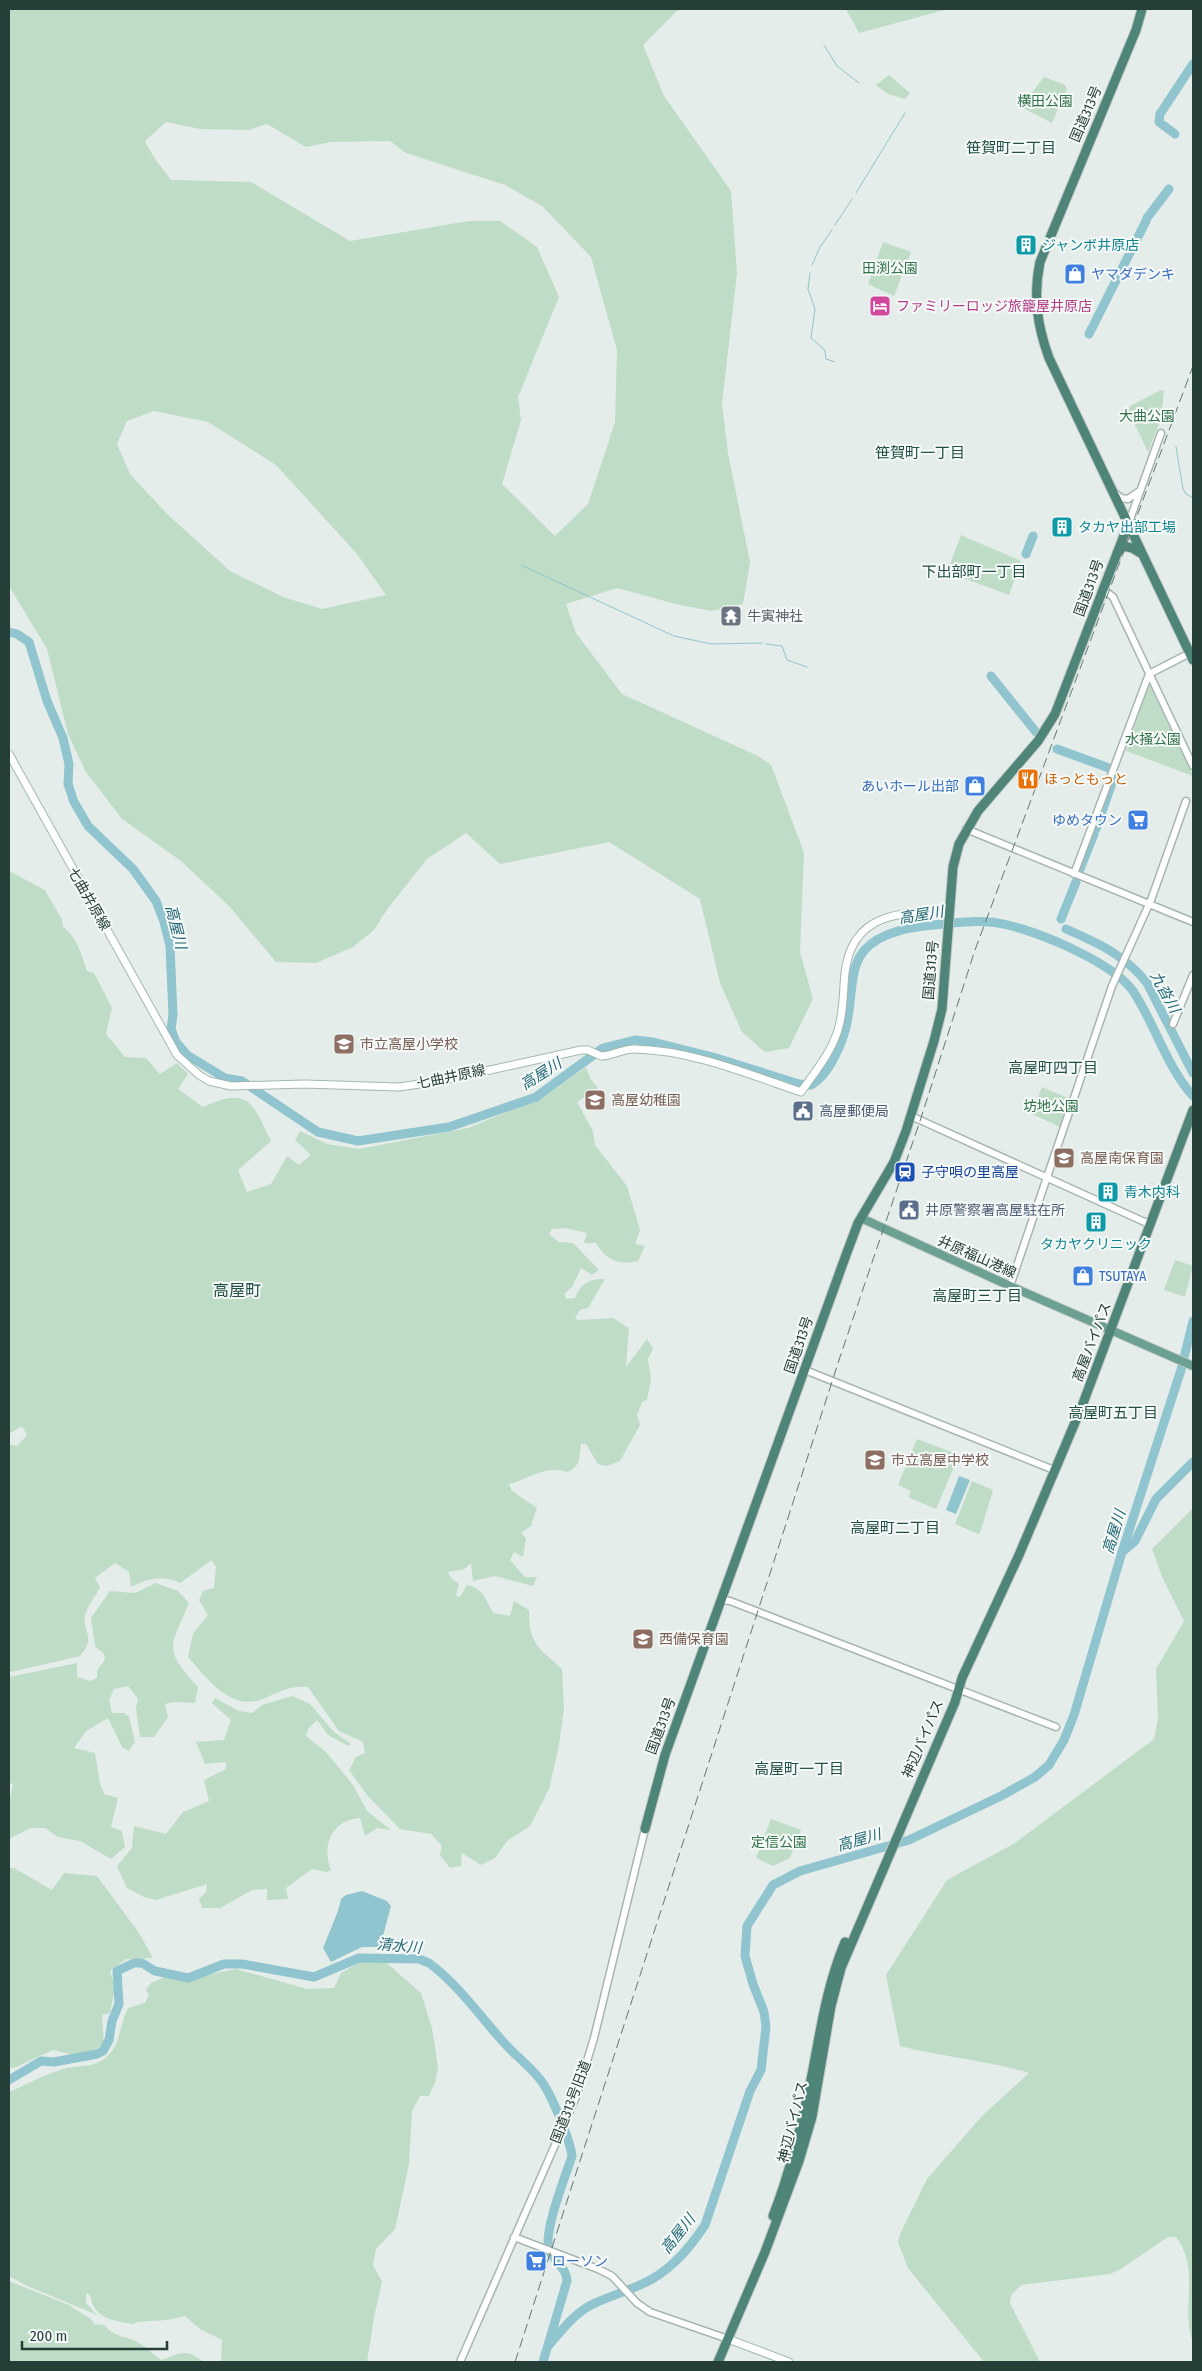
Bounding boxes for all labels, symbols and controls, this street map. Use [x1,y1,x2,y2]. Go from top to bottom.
street label: 国道313号 [1066,83,1106,145]
park label: 横田公園 [1017,93,1073,110]
district label: 笹賀町二丁目 [966,139,1056,157]
building icon: ジャンボ井原店 [1014,233,1038,257]
place label: ジャンボ井原店 [1042,237,1139,254]
park label: 田渕公園 [862,260,918,277]
shop icon: ヤマダデンキ [1063,262,1087,286]
place label: ヤマダデンキ [1091,266,1175,283]
hotel icon: ファミリーロッジ旅籠屋井原店 [868,294,892,318]
place label: ファミリーロッジ旅籠屋井原店 [896,298,1092,315]
park label: 大曲公園 [1119,408,1175,425]
district label: 笹賀町一丁目 [875,444,965,462]
building icon: タカヤ出部工場 [1050,515,1074,539]
place label: タカヤ出部工場 [1078,519,1176,536]
street label: 国道313号 [1071,557,1107,619]
district label: 下出部町一丁目 [921,563,1027,581]
temple icon: 牛寅神社 [719,604,743,628]
place label: 牛寅神社 [747,608,803,625]
park label: 水掻公園 [1125,731,1181,748]
restaurant icon: ほっともっと [1016,767,1040,791]
place label: ほっともっと [1044,771,1128,788]
shop icon: あいホール出部 [963,774,987,798]
place label: あいホール出部 [861,778,959,795]
supermarket icon: ゆめタウン [1126,808,1150,832]
place label: ゆめタウン [1052,812,1122,829]
street label: 七曲井原線 [64,864,114,934]
water label: 高屋川 [897,902,947,927]
water label: 高屋川 [162,903,191,953]
street label: 国道313号 [920,939,942,1001]
water label: 九沓川 [1146,968,1185,1018]
school or university icon: 市立高屋小学校 [332,1032,356,1056]
place label: 市立高屋小学校 [360,1036,458,1053]
water label: 高屋川 [517,1053,567,1094]
district label: 高屋町四丁目 [1008,1059,1098,1077]
street label: 七曲井原線 [415,1061,487,1093]
school or university icon: 高屋幼稚園 [583,1088,607,1112]
place label: 高屋幼稚園 [611,1092,681,1109]
park label: 坊地公園 [1023,1098,1079,1115]
public building icon: 高屋郵便局 [791,1099,815,1123]
place label: 高屋郵便局 [819,1103,889,1120]
school or university icon: 高屋南保育園 [1052,1146,1076,1170]
place label: 高屋南保育園 [1080,1150,1164,1167]
station icon: 子守唄の里高屋 [893,1160,917,1184]
place label: 子守唄の里高屋 [921,1164,1019,1181]
building icon: 青木内科 [1096,1180,1120,1204]
place label: 青木内科 [1124,1184,1180,1201]
public building icon: 井原警察署高屋駐在所 [897,1198,921,1222]
place label: 井原警察署高屋駐在所 [925,1202,1065,1219]
building icon: タカヤクリニック [1084,1210,1108,1234]
street label: 井原福山港線 [935,1232,1019,1282]
place label: タカヤクリニック [1040,1236,1152,1253]
shop icon: TSUTAYA [1071,1264,1095,1288]
place label: TSUTAYA [1099,1268,1147,1285]
district label: 高屋町 [213,1281,261,1300]
district label: 高屋町三丁目 [932,1287,1022,1305]
street label: 高屋バイパス [1069,1300,1115,1384]
street label: 国道313号 [781,1314,817,1376]
district label: 高屋町五丁目 [1068,1404,1158,1422]
school or university icon: 市立高屋中学校 [863,1448,887,1472]
place label: 市立高屋中学校 [891,1452,989,1469]
water label: 高屋川 [1099,1506,1130,1556]
district label: 高屋町二丁目 [850,1519,940,1537]
school or university icon: 西備保育園 [631,1627,655,1651]
place label: 西備保育園 [659,1631,729,1648]
street label: 国道313号 [643,1695,679,1757]
street label: 神辺バイパス [899,1697,947,1781]
district label: 高屋町一丁目 [754,1760,844,1778]
water label: 高屋川 [835,1825,885,1855]
park label: 定信公園 [751,1834,807,1851]
water label: 清水川 [376,1935,424,1957]
street label: 国道313号旧道 [547,2058,595,2146]
street label: 神辺バイパス [775,2079,811,2165]
water label: 高屋川 [657,2209,700,2257]
supermarket icon: ローソン [524,2249,548,2273]
place label: ローソン [552,2253,608,2270]
scale bar [22,2318,168,2350]
text: 200 m [30,2327,67,2345]

